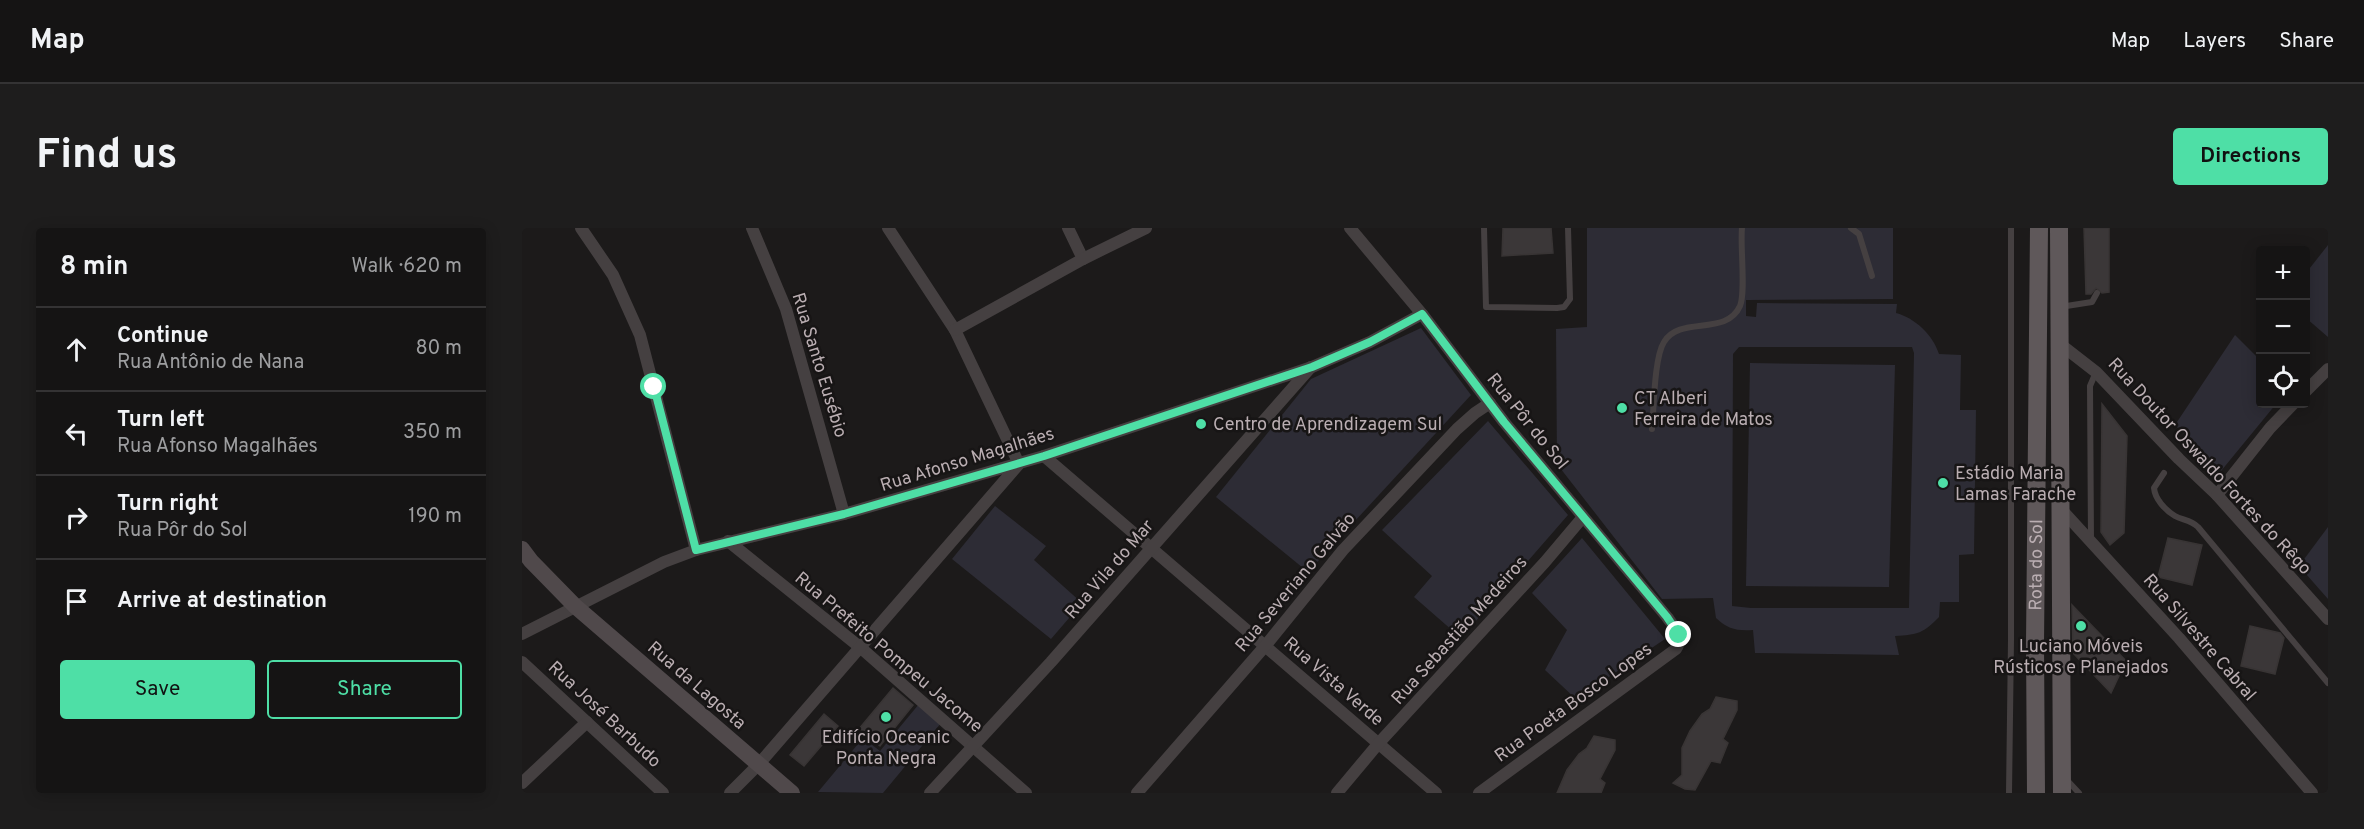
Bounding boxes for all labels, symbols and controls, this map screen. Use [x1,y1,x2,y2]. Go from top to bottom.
text: Map [30,23,85,59]
text: Map [2111,28,2150,55]
text: Layers [2183,28,2246,55]
text: Share [2279,28,2334,55]
button: Directions [2173,128,2328,185]
text: Find us [36,130,177,183]
map controls [2256,246,2310,408]
button: + [2256,246,2310,300]
text: 8 min [60,251,128,284]
text: Walk · 620 m [351,254,462,280]
street label: Rua Santo Eusébio [786,290,852,441]
button: − [2256,300,2310,354]
text: Continue [117,323,208,350]
icon: ahead [60,333,93,366]
text: 80 m [416,336,462,362]
text: Rua Antônio de Nana [117,350,304,376]
street label: Rua Doutor Oswaldo Fortes do Rêgo [2102,354,2316,580]
button: locate [2256,354,2310,408]
street label: Rua Pôr do Sol [1481,369,1573,475]
route start [640,373,666,399]
place label: CT Alberi Ferreira de Matos [1634,388,1773,432]
marker: CT Alberi Ferreira de Matos [1615,401,1629,415]
text: Turn left [117,407,205,434]
place label: Centro de Aprendizagem Sul [1213,414,1442,437]
icon: left [60,417,93,450]
marker: Centro de Aprendizagem Sul [1194,417,1208,431]
text: 350 m [403,420,462,446]
street label: Rua Afonso Magalhães [878,423,1057,498]
text: Rua Afonso Magalhães [117,434,318,460]
place label: Estádio Maria Lamas Farache [1955,463,2076,507]
marker: Estádio Maria Lamas Farache [1936,476,1950,490]
text: Turn right [117,491,219,518]
icon: right [60,501,93,534]
text: 190 m [408,504,462,530]
street label: Rua Severiano Galvão [1231,508,1361,657]
street label: Rua Vila do Mar [1061,515,1160,625]
text: Rua Pôr do Sol [117,518,248,544]
street label: Rota do Sol [2025,519,2049,611]
street label: Rua Sebastião Medeiros [1387,552,1533,710]
street label: Rua Prefeito Pompeu Jacome [789,568,987,739]
street label: Rua Silvestre Cabral [2137,570,2260,706]
icon: arrive [60,585,93,618]
text: Arrive at destination [117,588,327,615]
marker: Luciano Móveis Rústicos e Planejados [2074,619,2088,633]
route end [1665,621,1691,647]
street label: Rua Vista Verde [1278,632,1388,732]
place label: Luciano Móveis Rústicos e Planejados [1993,636,2169,680]
street label: Rua da Lagosta [642,637,750,735]
street label: Rua Poeta Bosco Lopes [1491,638,1657,768]
street label: Rua José Barbudo [543,657,665,773]
button: Save [60,660,255,719]
button: Share [267,660,462,719]
marker: Edifício Oceanic Ponta Negra [879,710,893,724]
place label: Edifício Oceanic Ponta Negra [822,727,950,771]

